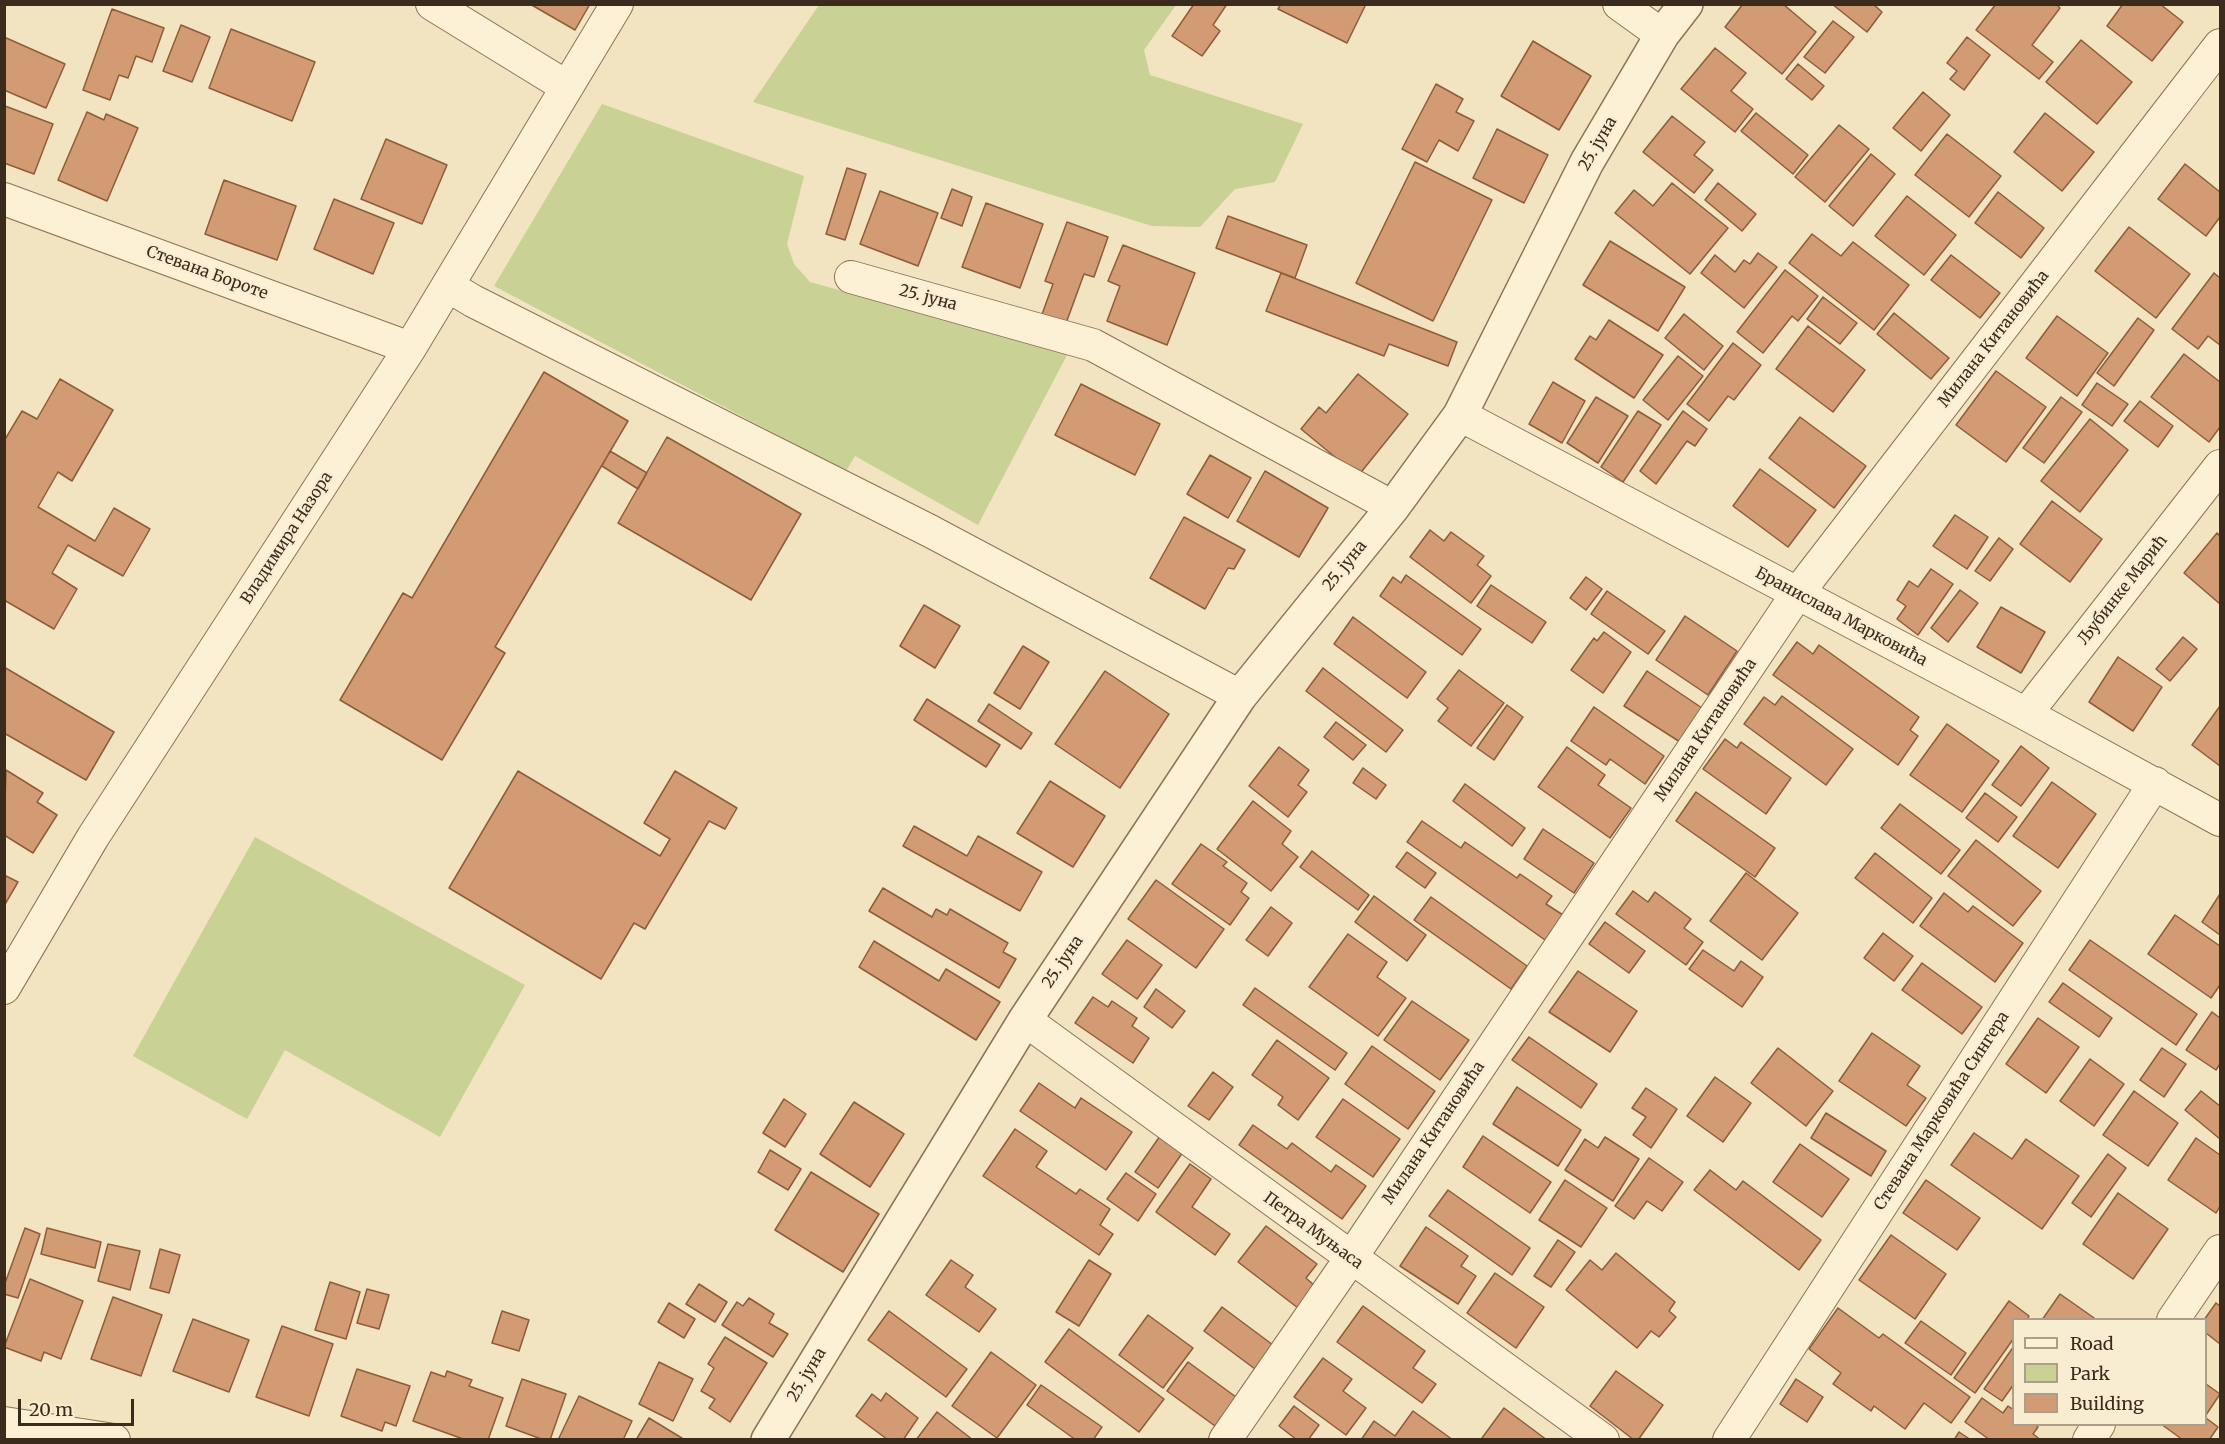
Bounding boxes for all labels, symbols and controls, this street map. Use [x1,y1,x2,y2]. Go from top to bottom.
street label: 25. јуна [1575,114,1621,174]
street label: Стевана Бороте [144,242,270,304]
street label: Милана Китановића [1935,267,2053,411]
street label: 25. јуна [897,281,959,315]
street label: Владимира Назора [237,468,337,608]
street label: Љубинке Марић [2074,531,2172,649]
street label: 25. јуна [1319,537,1371,595]
street label: Бранислава Марковића [1752,563,1930,671]
street label: Милана Китановића [1651,655,1761,805]
street label: 25. јуна [1039,932,1087,992]
street label: Стевана Марковића Сингера [1870,1008,2014,1214]
street label: Милана Китановића [1379,1058,1489,1208]
street label: Петра Муњаса [1260,1189,1366,1273]
legend [2012,1318,2207,1426]
text: Road [2070,1332,2114,1355]
street label: 25. јуна [784,1345,830,1405]
text: Park [2070,1362,2110,1385]
scale bar [21,1387,136,1425]
text: Building [2070,1392,2144,1415]
text: 20 m [29,1398,73,1421]

